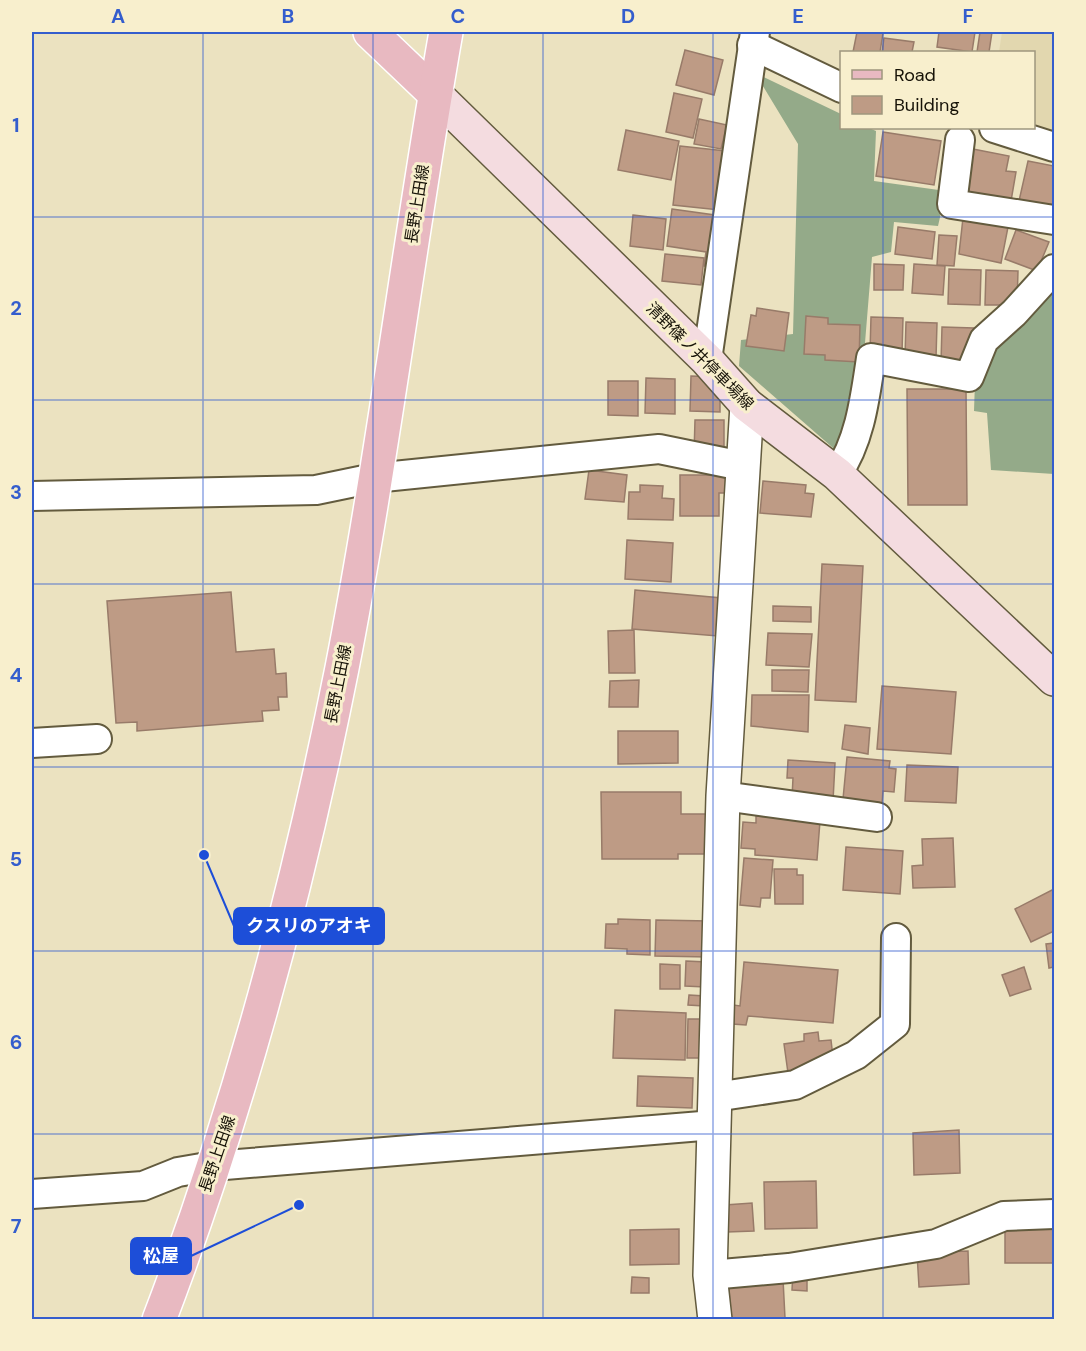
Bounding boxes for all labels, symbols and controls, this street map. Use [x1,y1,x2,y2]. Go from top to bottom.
text: A [111,3,125,29]
text: B [282,3,294,29]
text: C [451,3,465,29]
text: D [621,3,635,29]
text: E [792,3,804,29]
text: F [962,3,974,29]
legend [840,51,1035,129]
text: Road [894,63,936,87]
text: Building [894,93,959,117]
text: 1 [12,112,20,138]
street label: 長野上田線 [400,163,434,245]
text: 2 [10,295,22,321]
street label: 清野篠ノ井停車場線 [642,298,758,414]
text: 3 [10,479,22,505]
street label: 長野上田線 [320,643,356,725]
text: 4 [10,662,23,688]
text: 5 [10,846,22,872]
callout: クスリのアオキ [234,908,384,944]
text: クスリのアオキ [246,914,372,938]
text: 6 [10,1029,22,1055]
street label: 長野上田線 [194,1113,240,1195]
text: 7 [11,1213,22,1239]
callout: 松屋 [131,1238,191,1274]
text: 松屋 [143,1244,179,1268]

